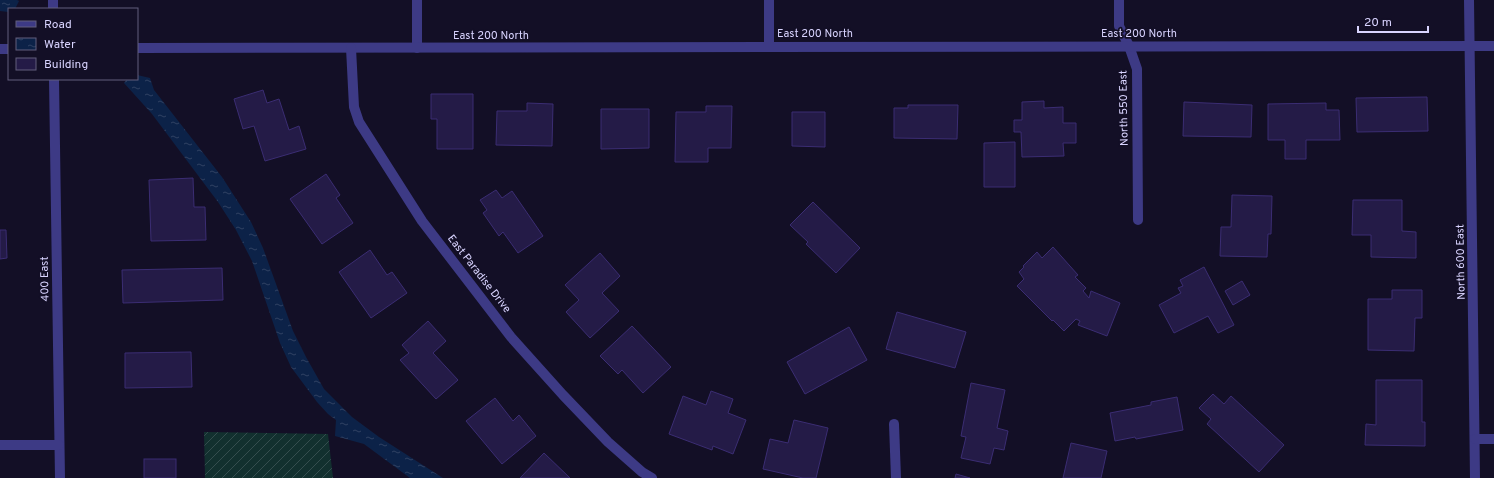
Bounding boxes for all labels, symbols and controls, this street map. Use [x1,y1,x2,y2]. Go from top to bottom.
legend [8,8,138,80]
scale bar [1358,8,1428,34]
text: 20 m [1364,15,1392,31]
text: Road [44,17,72,33]
street label: East 200 North [777,27,853,41]
street label: East 200 North [1101,27,1177,41]
street label: East 200 North [453,29,529,43]
text: Water [44,37,76,53]
text: Building [44,57,88,73]
street label: North 550 East [1116,70,1132,146]
street label: North 600 East [1453,224,1469,300]
street label: East Paradise Drive [444,232,514,316]
street label: 400 East [38,256,52,302]

